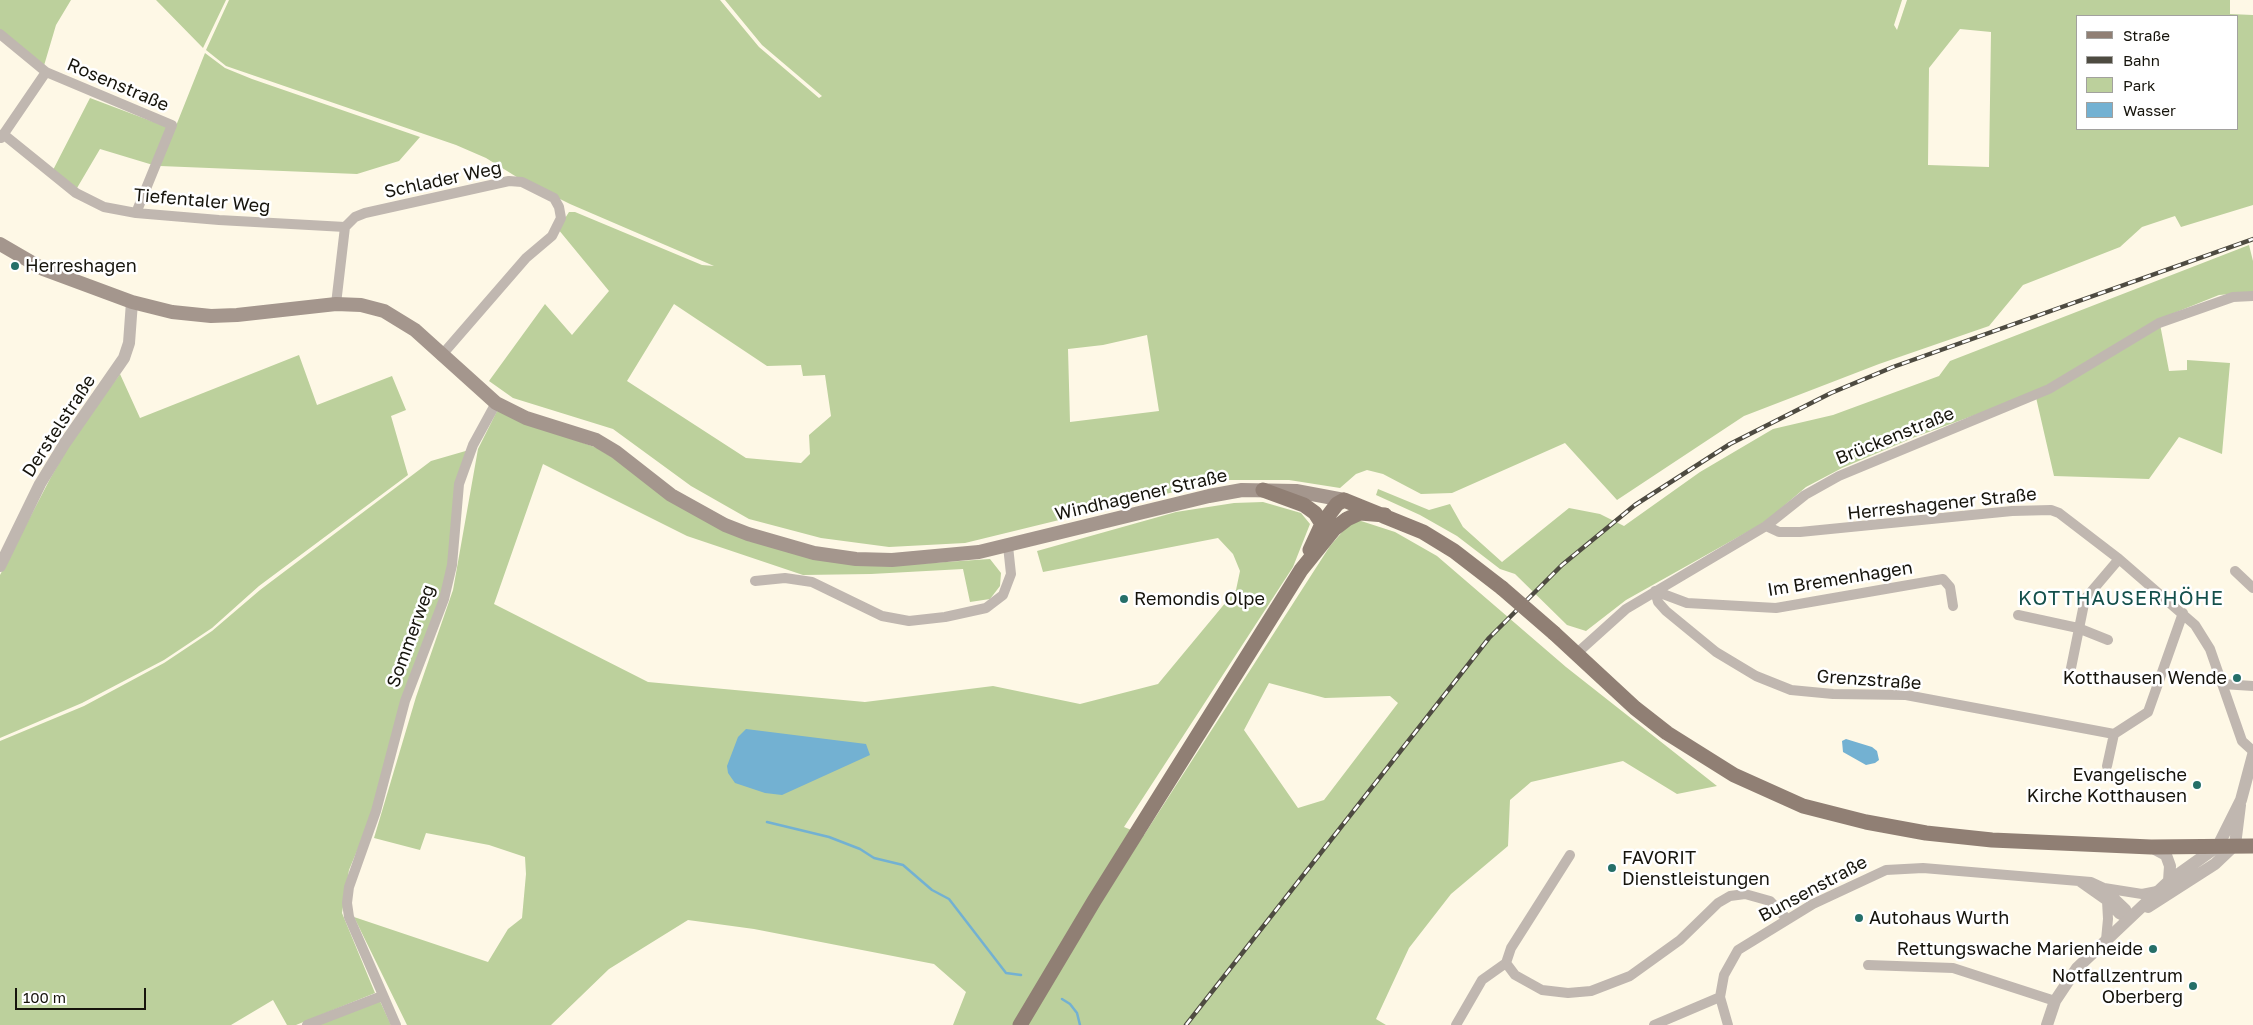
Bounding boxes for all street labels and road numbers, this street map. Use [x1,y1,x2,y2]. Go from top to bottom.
street label: Rosenstraße [64,54,172,116]
street label: Schlader Weg [382,157,504,203]
street label: Tiefentaler Weg [133,184,271,218]
street label: Derstelstraße [18,371,100,481]
street label: Brückenstraße [1833,402,1957,470]
street label: Windhagener Straße [1053,465,1229,525]
street label: Herreshagener Straße [1846,483,2038,525]
street label: Im Bremenhagen [1766,557,1914,601]
street label: Sommerweg [382,582,440,690]
street label: Grenzstraße [1816,666,1922,694]
street label: Bunsenstraße [1755,851,1871,927]

